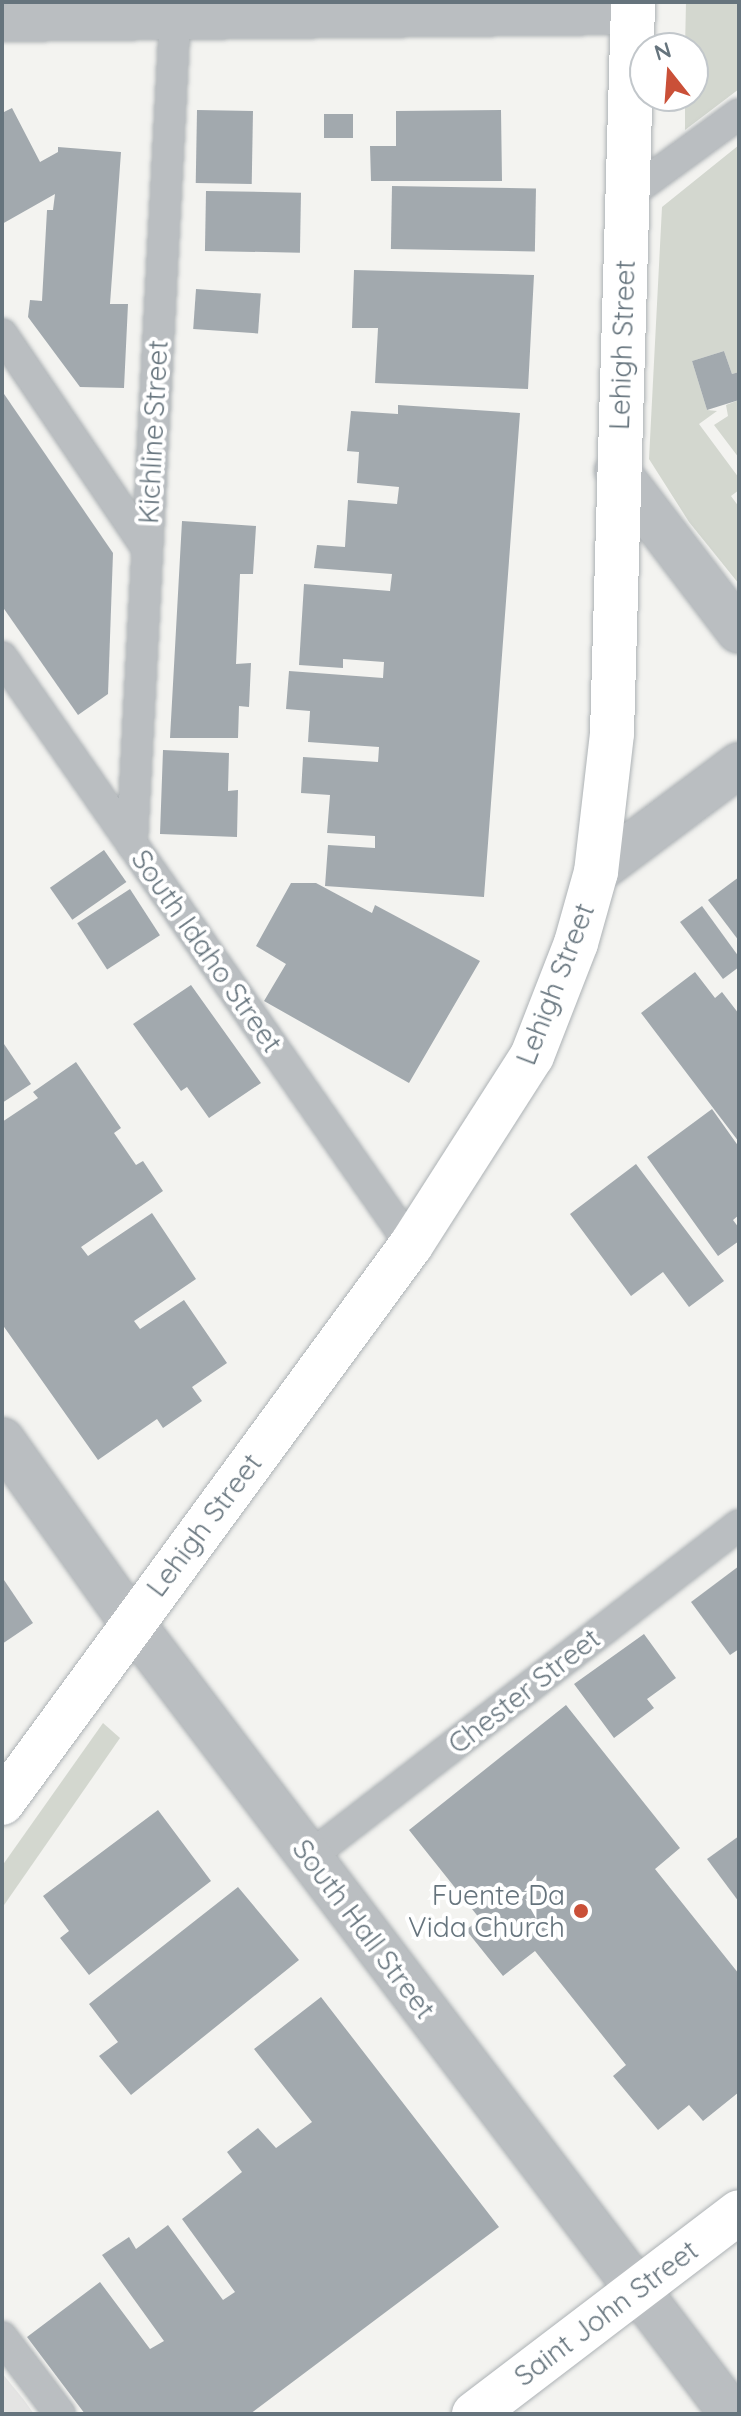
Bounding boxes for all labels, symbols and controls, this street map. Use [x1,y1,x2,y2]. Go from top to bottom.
north arrow [629,32,709,112]
text: N [651,35,674,67]
street label: Lehigh Street [602,259,642,431]
street label: Kichline Street [131,339,175,525]
street label: South Idaho Street [125,843,289,1059]
street label: Lehigh Street [509,899,601,1069]
street label: Lehigh Street [139,1447,269,1603]
street label: Chester Street [441,1621,607,1761]
street label: South Hall Street [286,1833,442,2025]
place label: Fuente Da Vida Church [408,1878,565,1944]
marker: Fuente Da Vida Church [572,1902,590,1920]
street label: Saint John Street [508,2233,704,2393]

